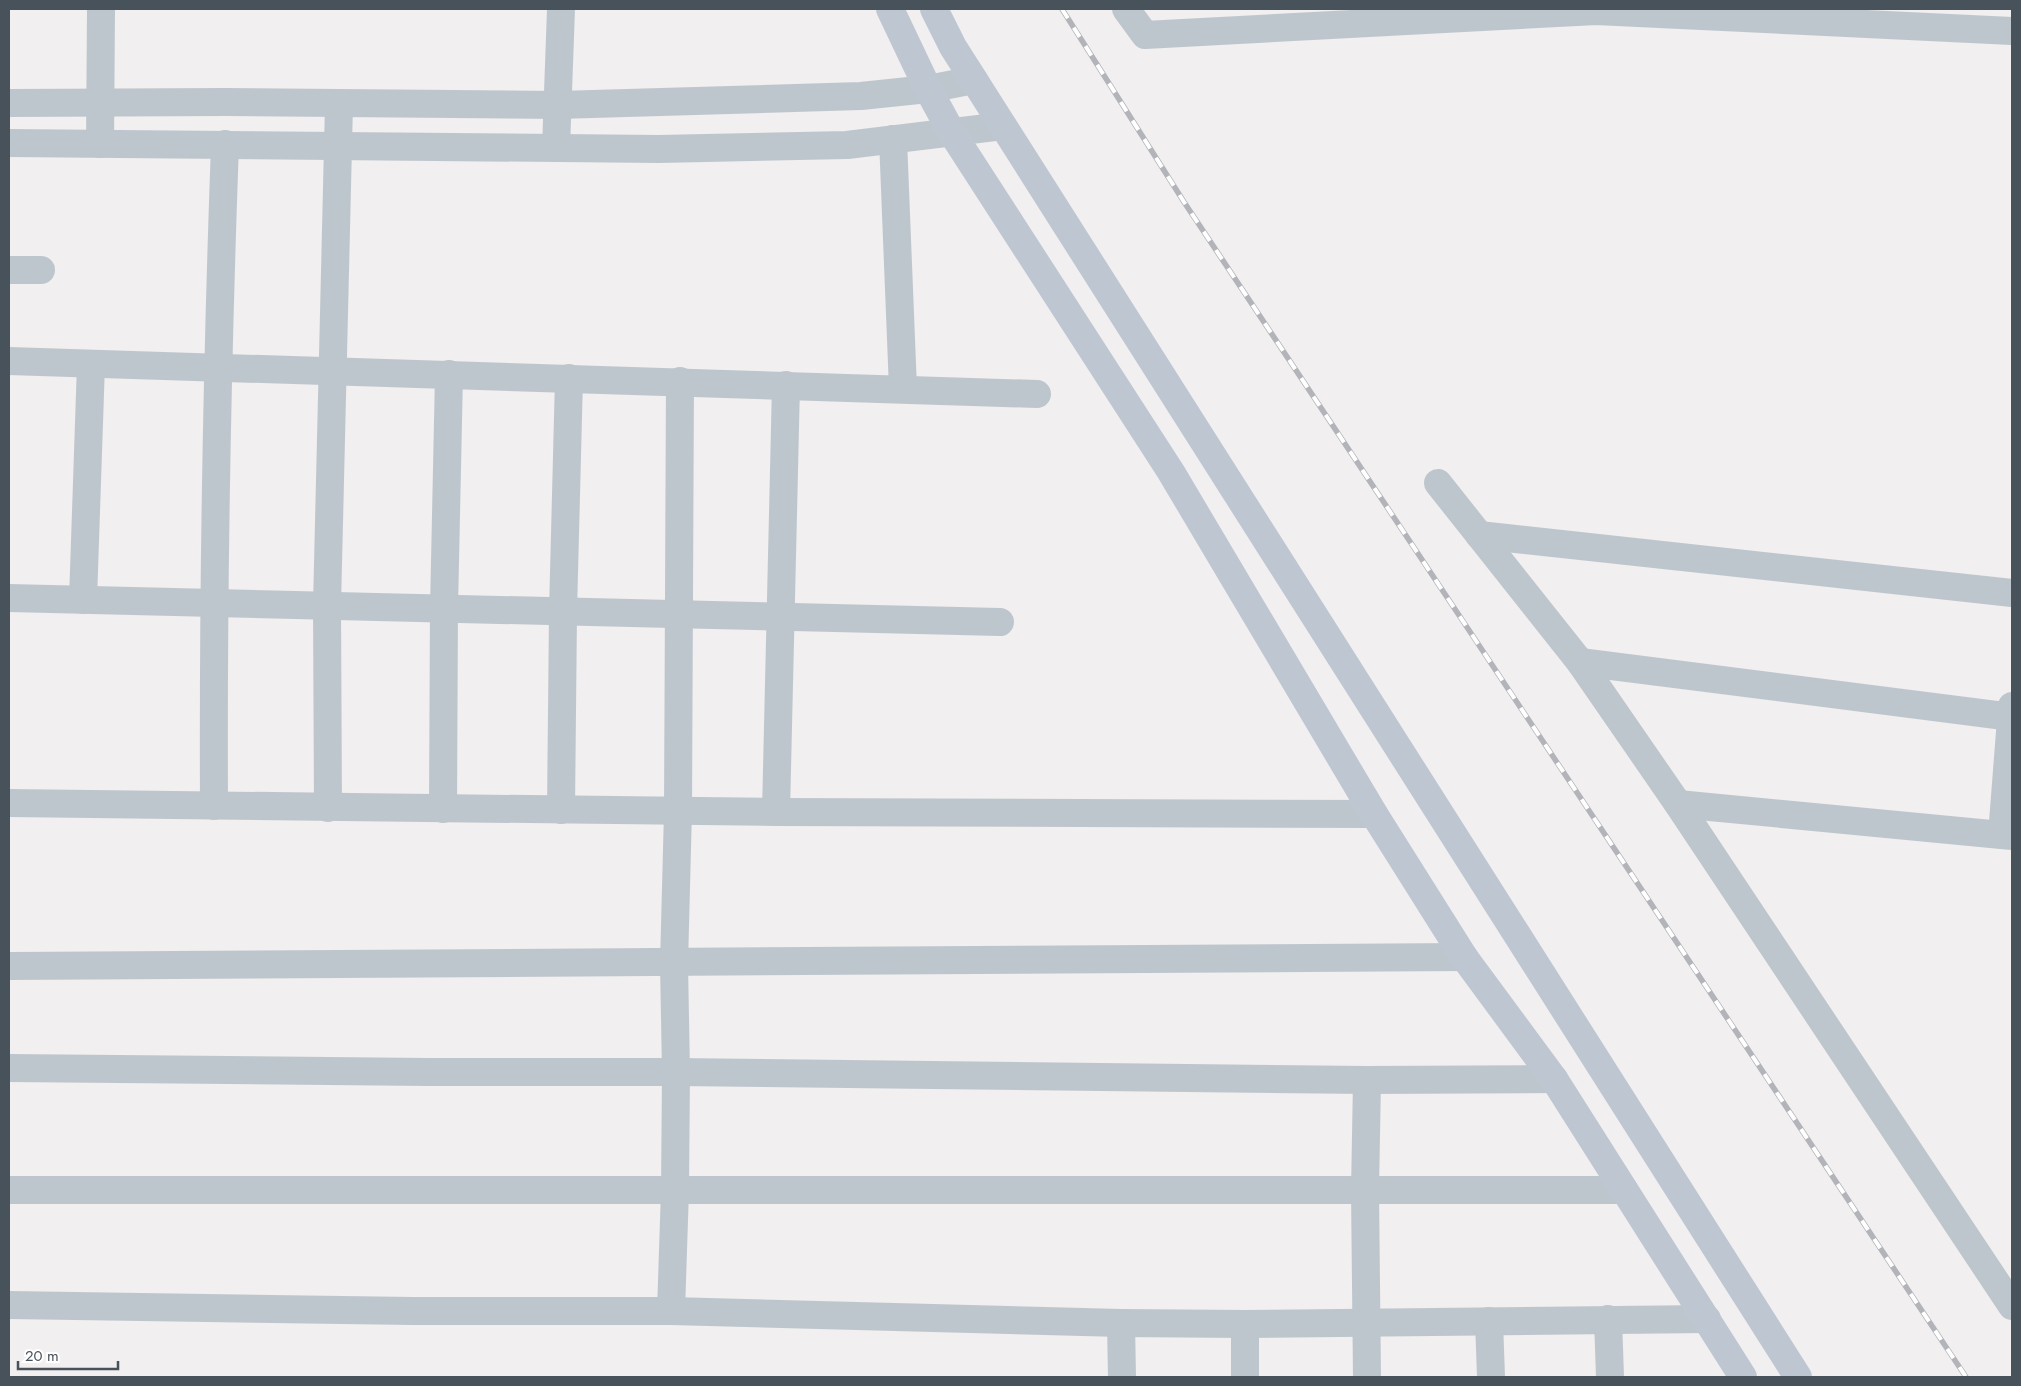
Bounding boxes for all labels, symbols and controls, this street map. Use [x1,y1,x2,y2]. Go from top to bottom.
scale bar [18,1338,118,1370]
text: 20 m [25,1345,59,1367]

